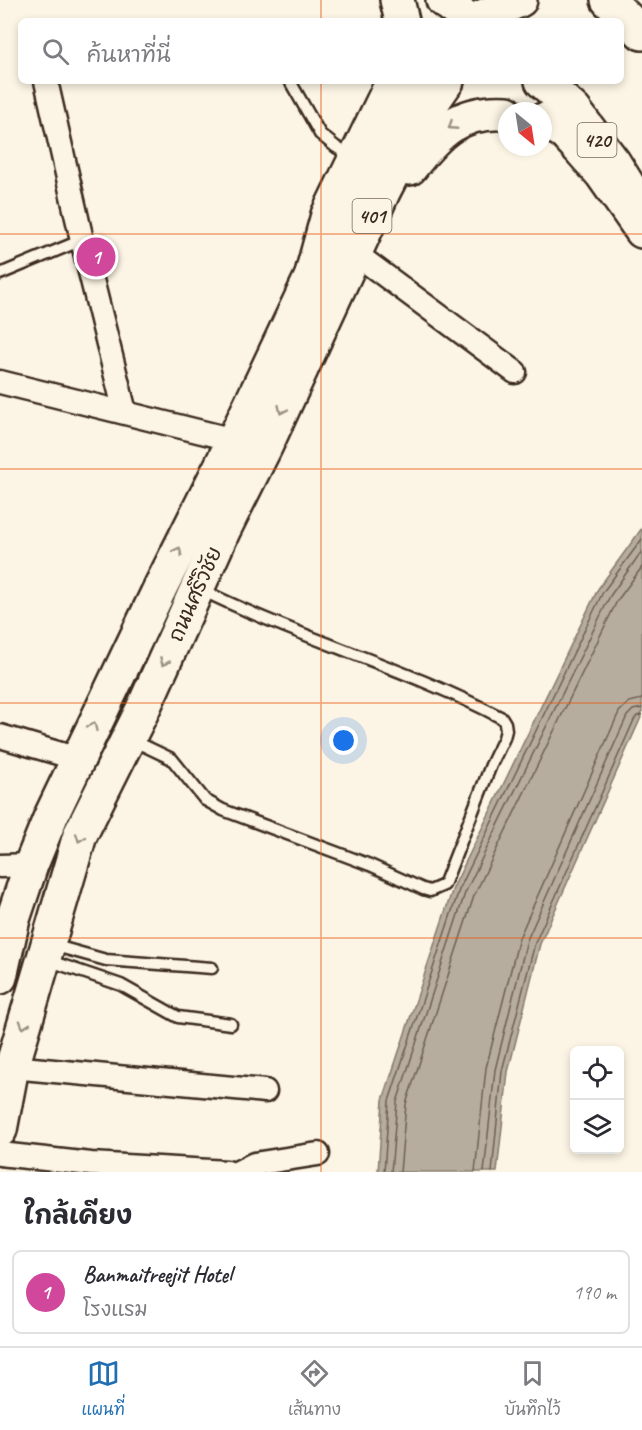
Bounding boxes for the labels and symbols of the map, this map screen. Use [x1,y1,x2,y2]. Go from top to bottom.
north arrow [498,102,552,156]
one-way arrow [447,118,458,129]
road number: 420 [578,123,616,157]
road number: 401 [352,199,392,233]
pin: 1 [76,234,116,280]
one-way arrow [278,403,290,414]
street label: ถนนศรีวิชัย [162,542,228,646]
one-way arrow [171,546,183,557]
one-way arrow [159,656,171,667]
one-way arrow [86,721,98,732]
your location [329,726,358,755]
one-way arrow [74,832,87,843]
one-way arrow [19,1019,31,1030]

